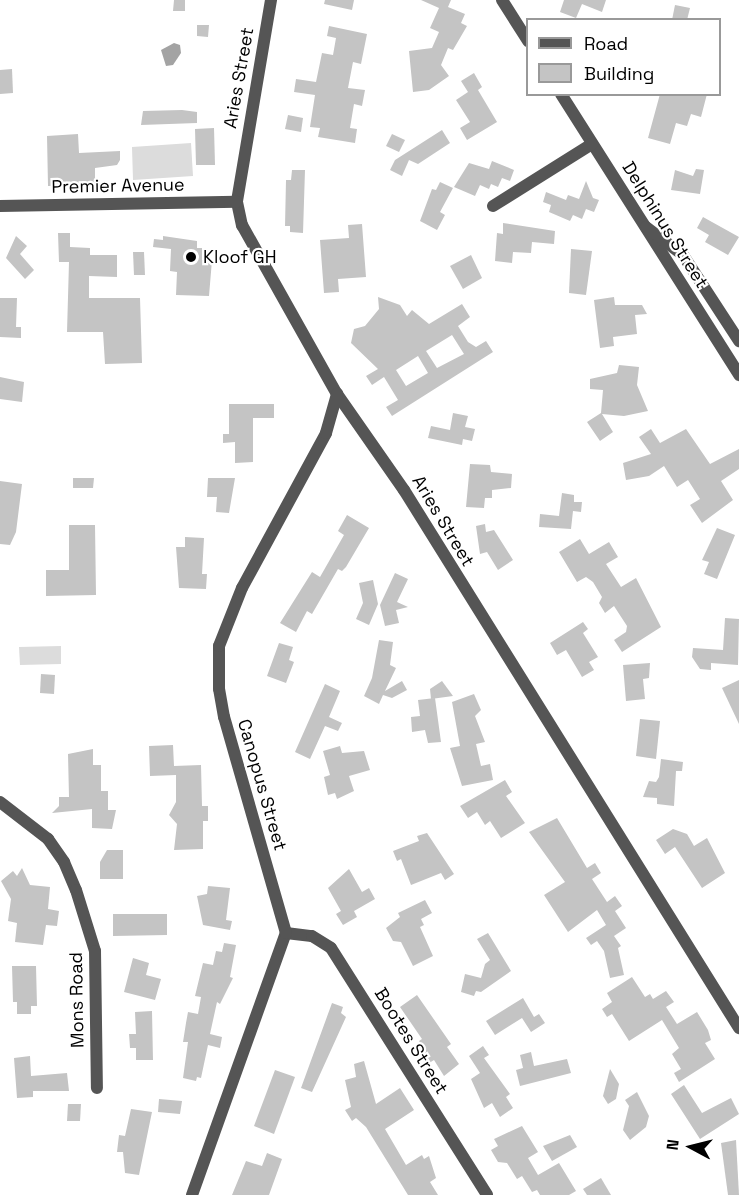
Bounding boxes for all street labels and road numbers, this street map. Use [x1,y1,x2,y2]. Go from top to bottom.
street label: Aries Street [219,26,259,130]
street label: Delphinus Street [617,158,713,292]
street label: Premier Avenue [51,174,185,198]
street label: Aries Street [407,472,479,570]
street label: Canopus Street [233,717,291,853]
street label: Mons Road [65,952,89,1048]
street label: Bootes Street [370,984,452,1098]

